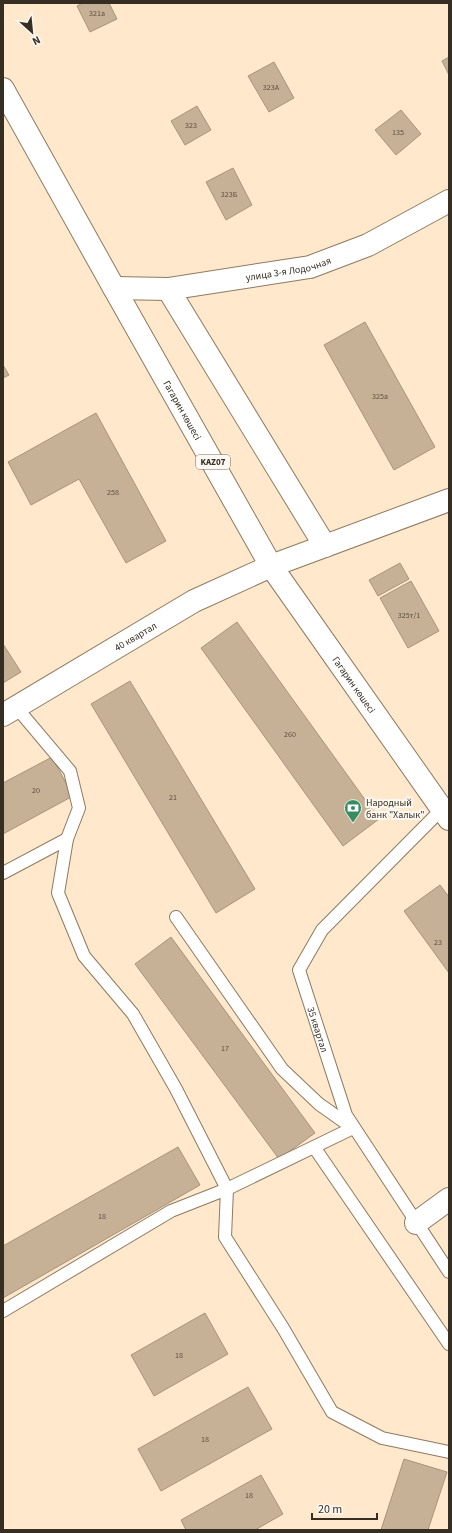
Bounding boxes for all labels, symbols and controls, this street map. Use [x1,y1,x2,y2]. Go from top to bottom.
house number: 321а [89,8,105,19]
north arrow [12,12,52,52]
text: N [30,32,43,49]
house number: 323А [263,82,280,93]
house number: 323 [185,120,197,131]
house number: 135 [392,127,404,138]
house number: 323Б [221,189,238,200]
street label: улица 3-я Лодочная [245,254,333,285]
street label: Гагарин көшесі [160,378,204,443]
house number: 325а [372,391,388,402]
road number: KAZ07 [196,455,230,469]
house number: 258 [107,487,119,498]
house number: 325т/1 [398,610,420,621]
street label: 40 квартал [112,619,160,655]
street label: Гагарин көшесі [329,654,378,716]
house number: 260 [284,729,296,740]
house number: 20 [32,785,40,796]
house number: 21 [169,792,177,803]
place label: Народный банк "Халык" [366,796,424,822]
bank icon: Народный банк "Халык" [343,798,363,823]
house number: 23 [434,937,442,948]
street label: 35 квартал [303,1005,331,1054]
house number: 17 [221,1043,229,1054]
house number: 18 [98,1211,106,1222]
house number: 18 [175,1350,183,1361]
house number: 18 [201,1434,209,1445]
house number: 18 [245,1490,253,1501]
scale bar [312,1495,377,1521]
text: 20 m [318,1501,342,1518]

